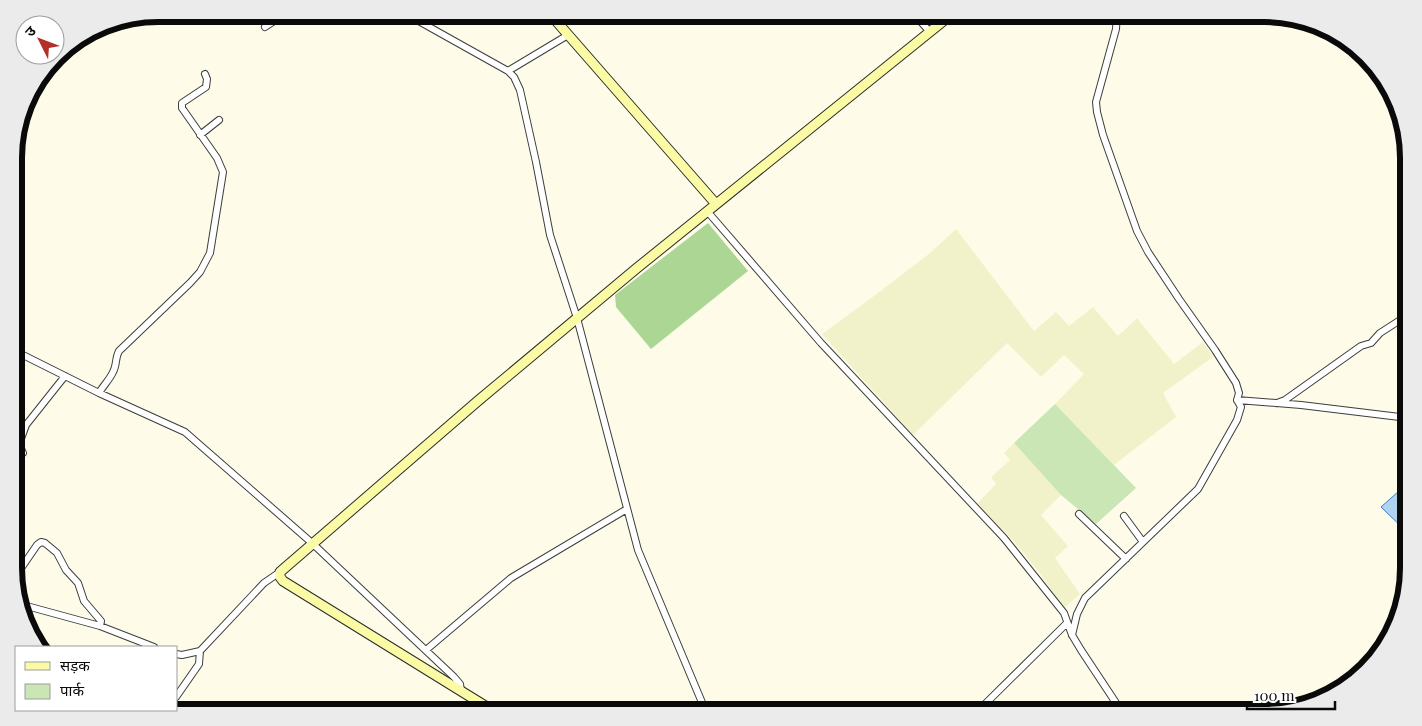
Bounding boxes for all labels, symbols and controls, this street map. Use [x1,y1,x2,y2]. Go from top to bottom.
north arrow [15,15,65,65]
text: उ [20,21,40,40]
legend [15,646,178,711]
text: सड़क [60,655,90,675]
scale bar [1247,678,1334,710]
text: पार्क [60,680,84,700]
text: 100 m [1254,685,1295,705]

